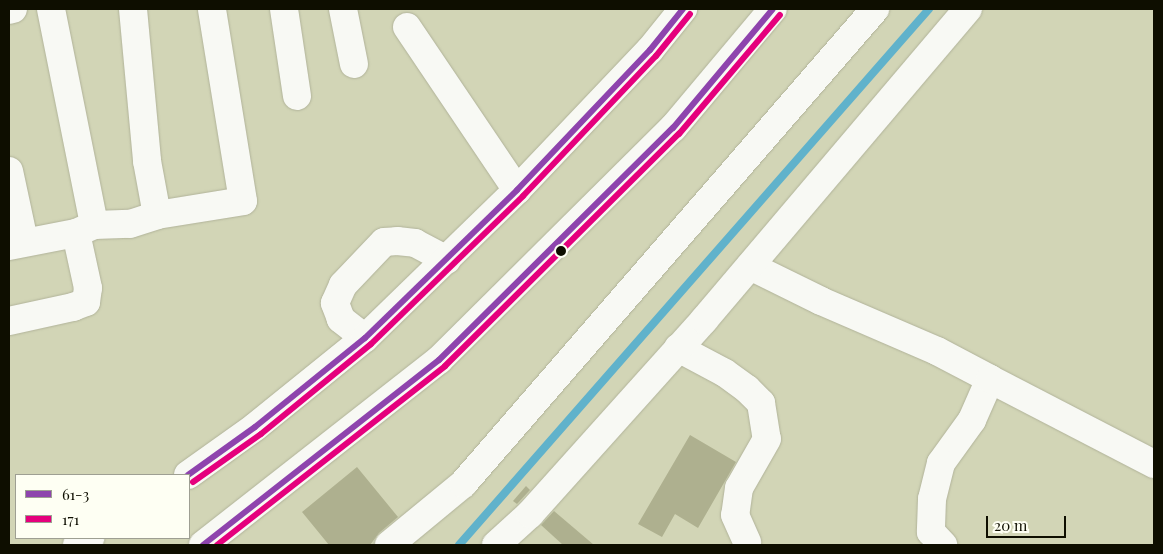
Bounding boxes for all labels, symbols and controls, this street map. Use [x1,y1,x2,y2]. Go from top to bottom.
unlabelled marker [556,246,566,256]
legend [15,474,190,539]
text: 61-3 [62,484,89,504]
scale bar [988,506,1068,538]
text: 171 [62,509,79,529]
text: 20 m [994,515,1027,535]

